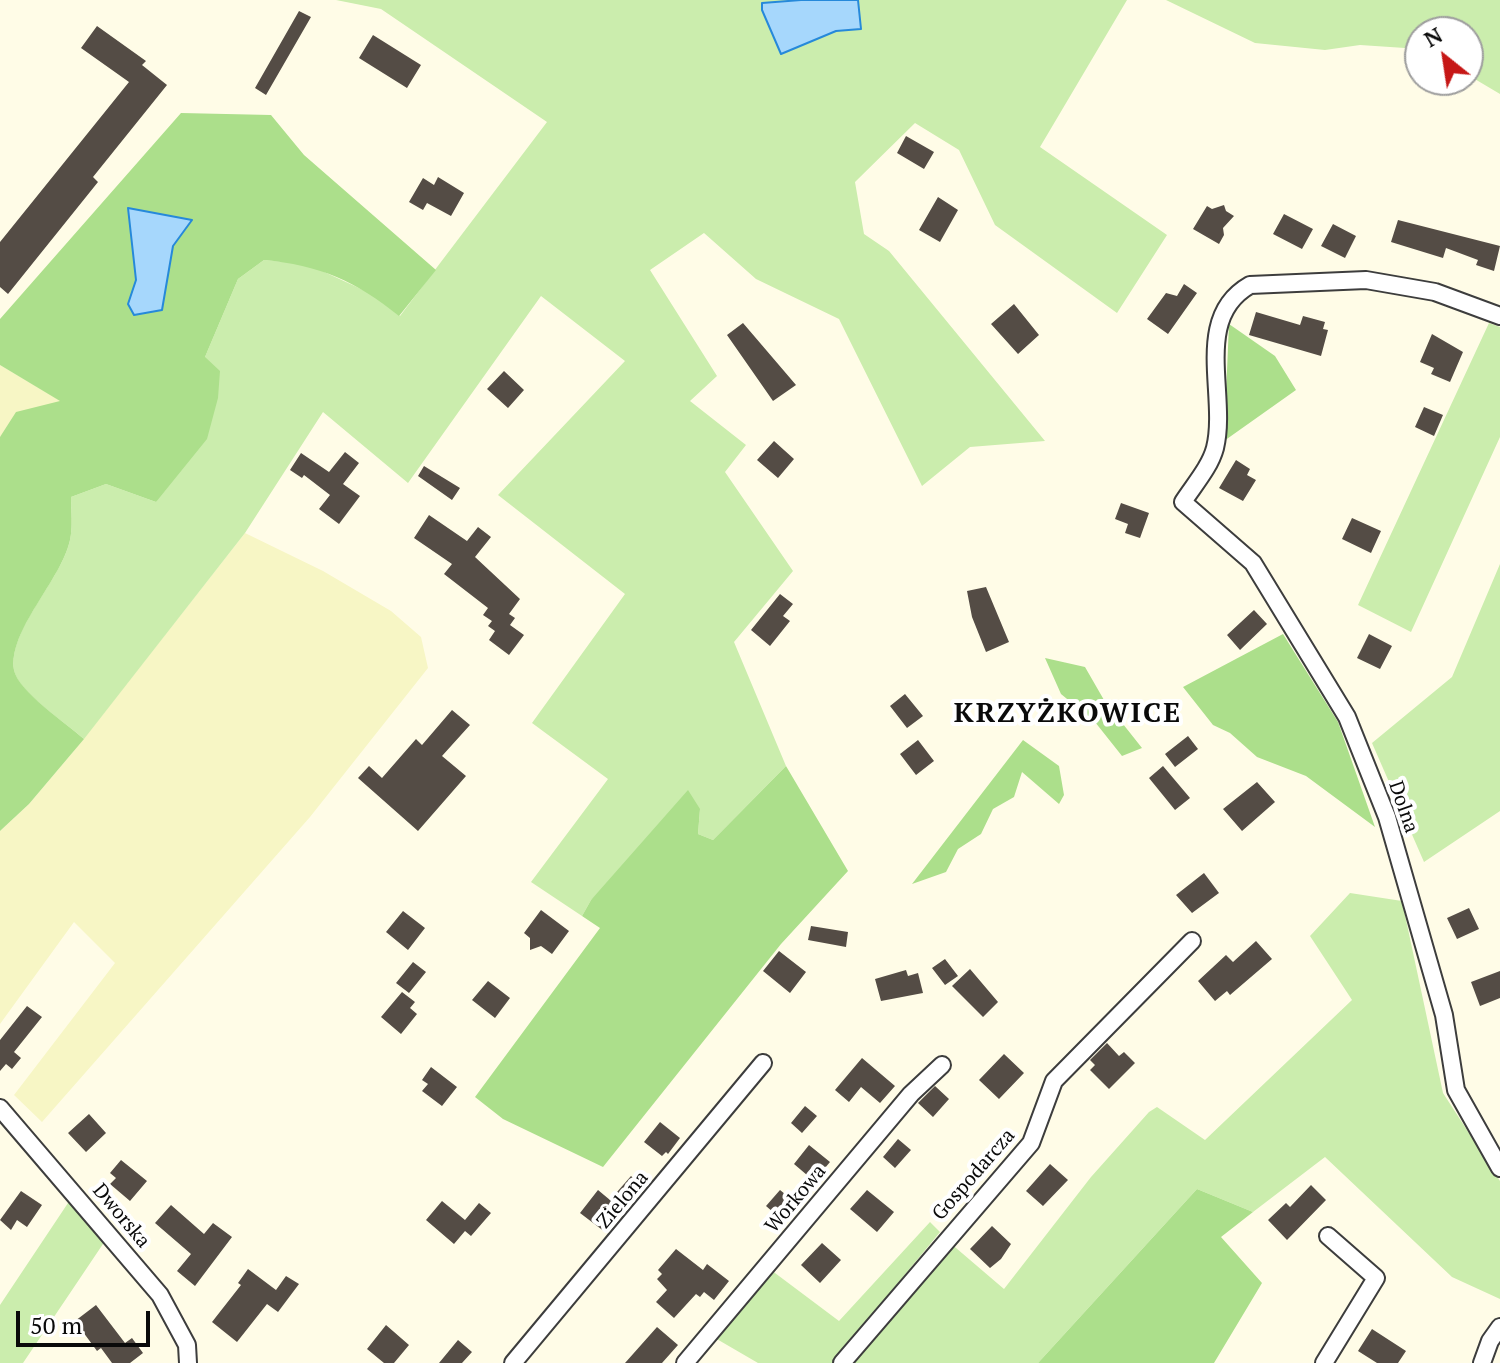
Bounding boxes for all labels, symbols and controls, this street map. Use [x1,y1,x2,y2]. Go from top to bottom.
north arrow [1404,16,1484,96]
text: N [1418,20,1447,53]
district label: KRZYŻKOWICE [954,697,1182,731]
street label: Dolna [1383,778,1423,836]
street label: Gospodarcza [928,1124,1020,1226]
street label: Workowa [761,1160,831,1238]
street label: Zielona [592,1166,654,1234]
street label: Dworska [87,1179,155,1253]
scale bar [20,1295,154,1345]
text: 50 m [30,1309,82,1341]

